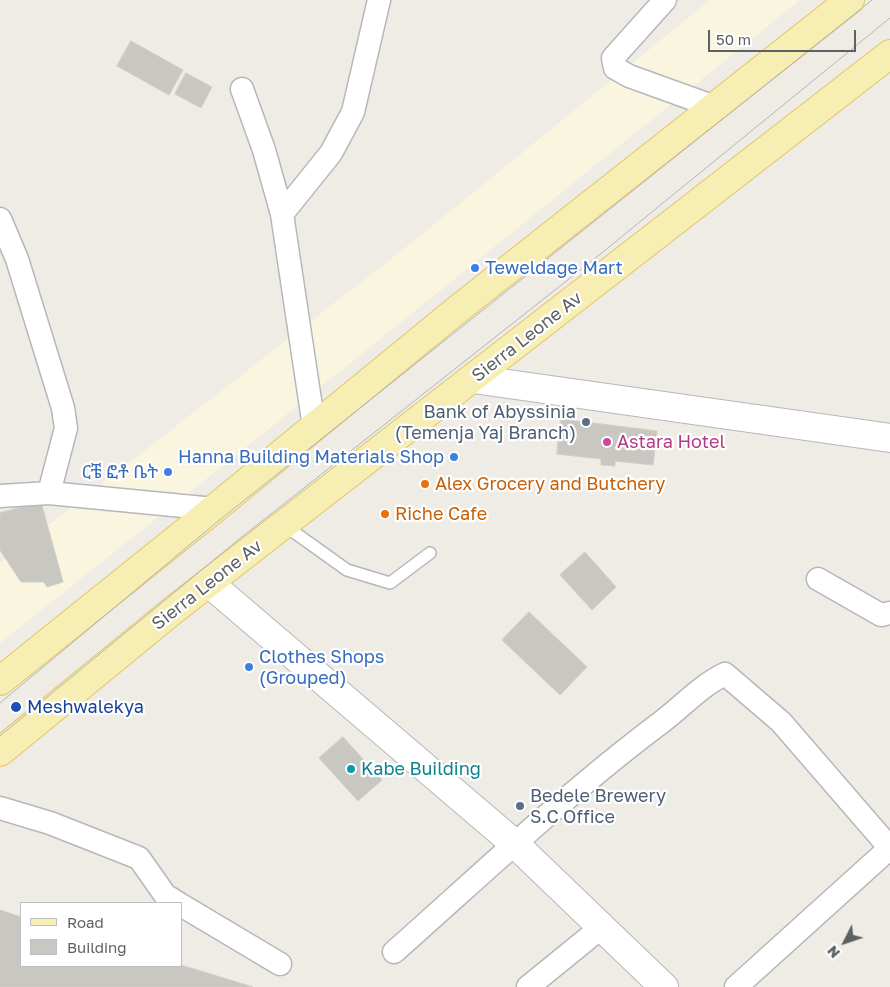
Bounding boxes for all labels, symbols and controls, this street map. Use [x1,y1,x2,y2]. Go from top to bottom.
scale bar [710,20,858,52]
text: 50 m [716,30,751,48]
place label: Teweldage Mart [485,257,623,279]
marker: Teweldage Mart [469,262,481,274]
street label: Sierra Leone Av [468,287,586,387]
place label: Bank of Abyssinia (Temenja Yaj Branch) [395,401,576,444]
marker: Bank of Abyssinia (Temenja Yaj Branch) [580,416,592,428]
place label: Astara Hotel [617,431,725,453]
marker: Astara Hotel [601,436,613,448]
place label: Hanna Building Materials Shop [178,446,444,468]
marker: Hanna Building Materials Shop [448,451,460,463]
place label: ርቼ ፎቶ ቤት [82,461,158,483]
marker: ርቼ ፎቶ ቤት [162,466,174,478]
place label: Alex Grocery and Butchery [435,473,665,495]
marker: Alex Grocery and Butchery [419,478,431,490]
place label: Riche Cafe [395,503,487,525]
marker: Riche Cafe [379,508,391,520]
street label: Sierra Leone Av [148,535,266,635]
place label: Clothes Shops (Grouped) [259,646,384,689]
marker: Clothes Shops (Grouped) [243,661,255,673]
place label: Meshwalekya [27,696,144,718]
marker: Meshwalekya [9,700,23,714]
place label: Kabe Building [361,758,481,780]
marker: Kabe Building [345,763,357,775]
place label: Bedele Brewery S.C Office [530,785,666,828]
marker: Bedele Brewery S.C Office [514,800,526,812]
legend [20,902,182,967]
text: Road [67,913,104,931]
north arrow [820,917,870,967]
text: Building [67,938,127,956]
text: N [823,943,843,962]

